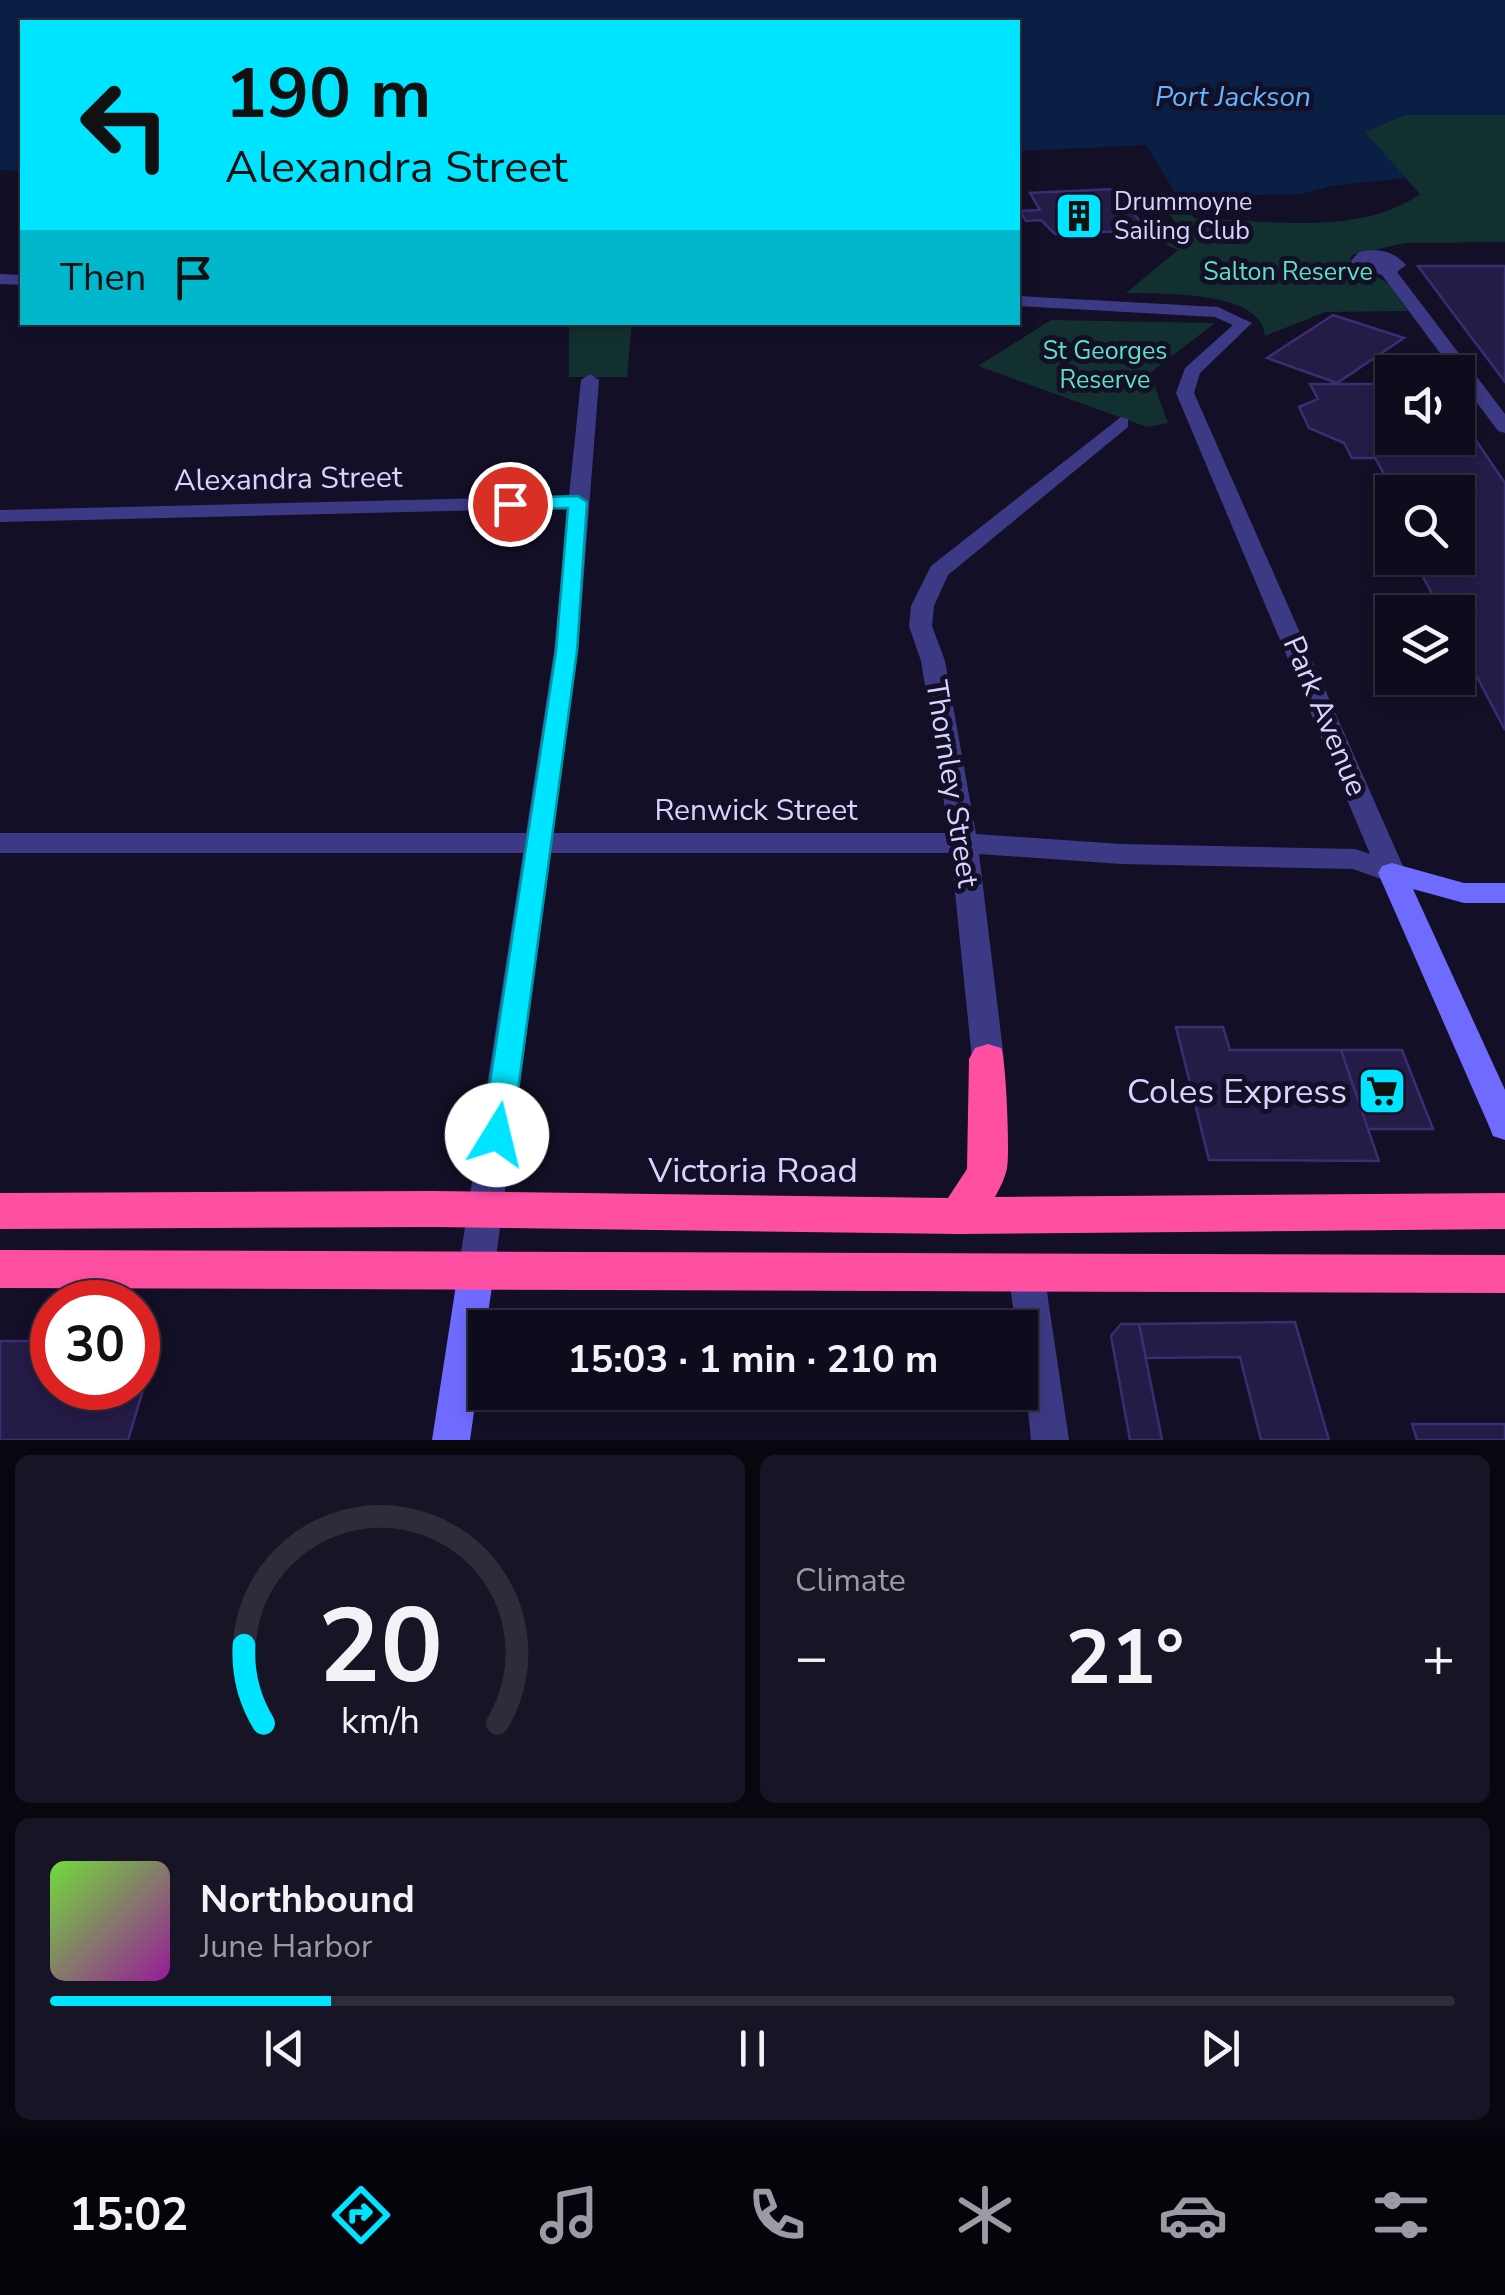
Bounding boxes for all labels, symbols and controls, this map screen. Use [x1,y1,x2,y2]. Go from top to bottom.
text: 190 m [225,46,431,142]
icon: left [60,60,190,190]
water label: Port Jackson [1155,78,1311,116]
text: Alexandra Street [225,137,568,198]
place label: Drummoyne Sailing Club [1114,185,1252,248]
building icon: Drummoyne Sailing Club [1053,190,1105,242]
icon: arrive [166,250,221,305]
text: Then [60,252,146,303]
park label: Salton Reserve [1203,255,1373,289]
park label: St Georges Reserve [1043,334,1167,397]
map controls [1375,355,1475,695]
button: sound [1375,355,1475,455]
street label: Alexandra Street [173,457,403,501]
pin [468,462,553,547]
button: search [1375,475,1475,575]
icon: arrive [483,477,538,532]
button: layers [1375,595,1475,695]
street label: Park Avenue [1273,630,1377,802]
street label: Thornley Street [915,678,989,891]
street label: Renwick Street [654,790,858,831]
supermarket icon: Coles Express [1356,1065,1408,1117]
place label: Coles Express [1127,1068,1347,1115]
position arrow [445,1083,549,1187]
street label: Victoria Road [647,1147,858,1194]
speed limit sign: 30 [30,1280,160,1410]
text: 15:03 · 1 min · 210 m [568,1334,938,1385]
text: Climate [795,1559,906,1602]
text: 20 [318,1576,442,1718]
text: 21° [1066,1607,1184,1709]
text: − [795,1620,828,1695]
text: + [1422,1620,1455,1695]
text: km/h [341,1697,419,1746]
text: Northbound [200,1874,415,1925]
text: June Harbor [200,1925,372,1968]
icon: previous [257,2021,312,2076]
icon: pause [725,2021,780,2076]
icon: next [1193,2021,1248,2076]
icon: directions [326,2180,396,2250]
icon: music [534,2180,604,2250]
icon: phone [742,2180,812,2250]
icon: climate [950,2180,1020,2250]
icon: car [1158,2180,1228,2250]
icon: filters [1366,2180,1436,2250]
text: 15:02 [69,2185,188,2246]

